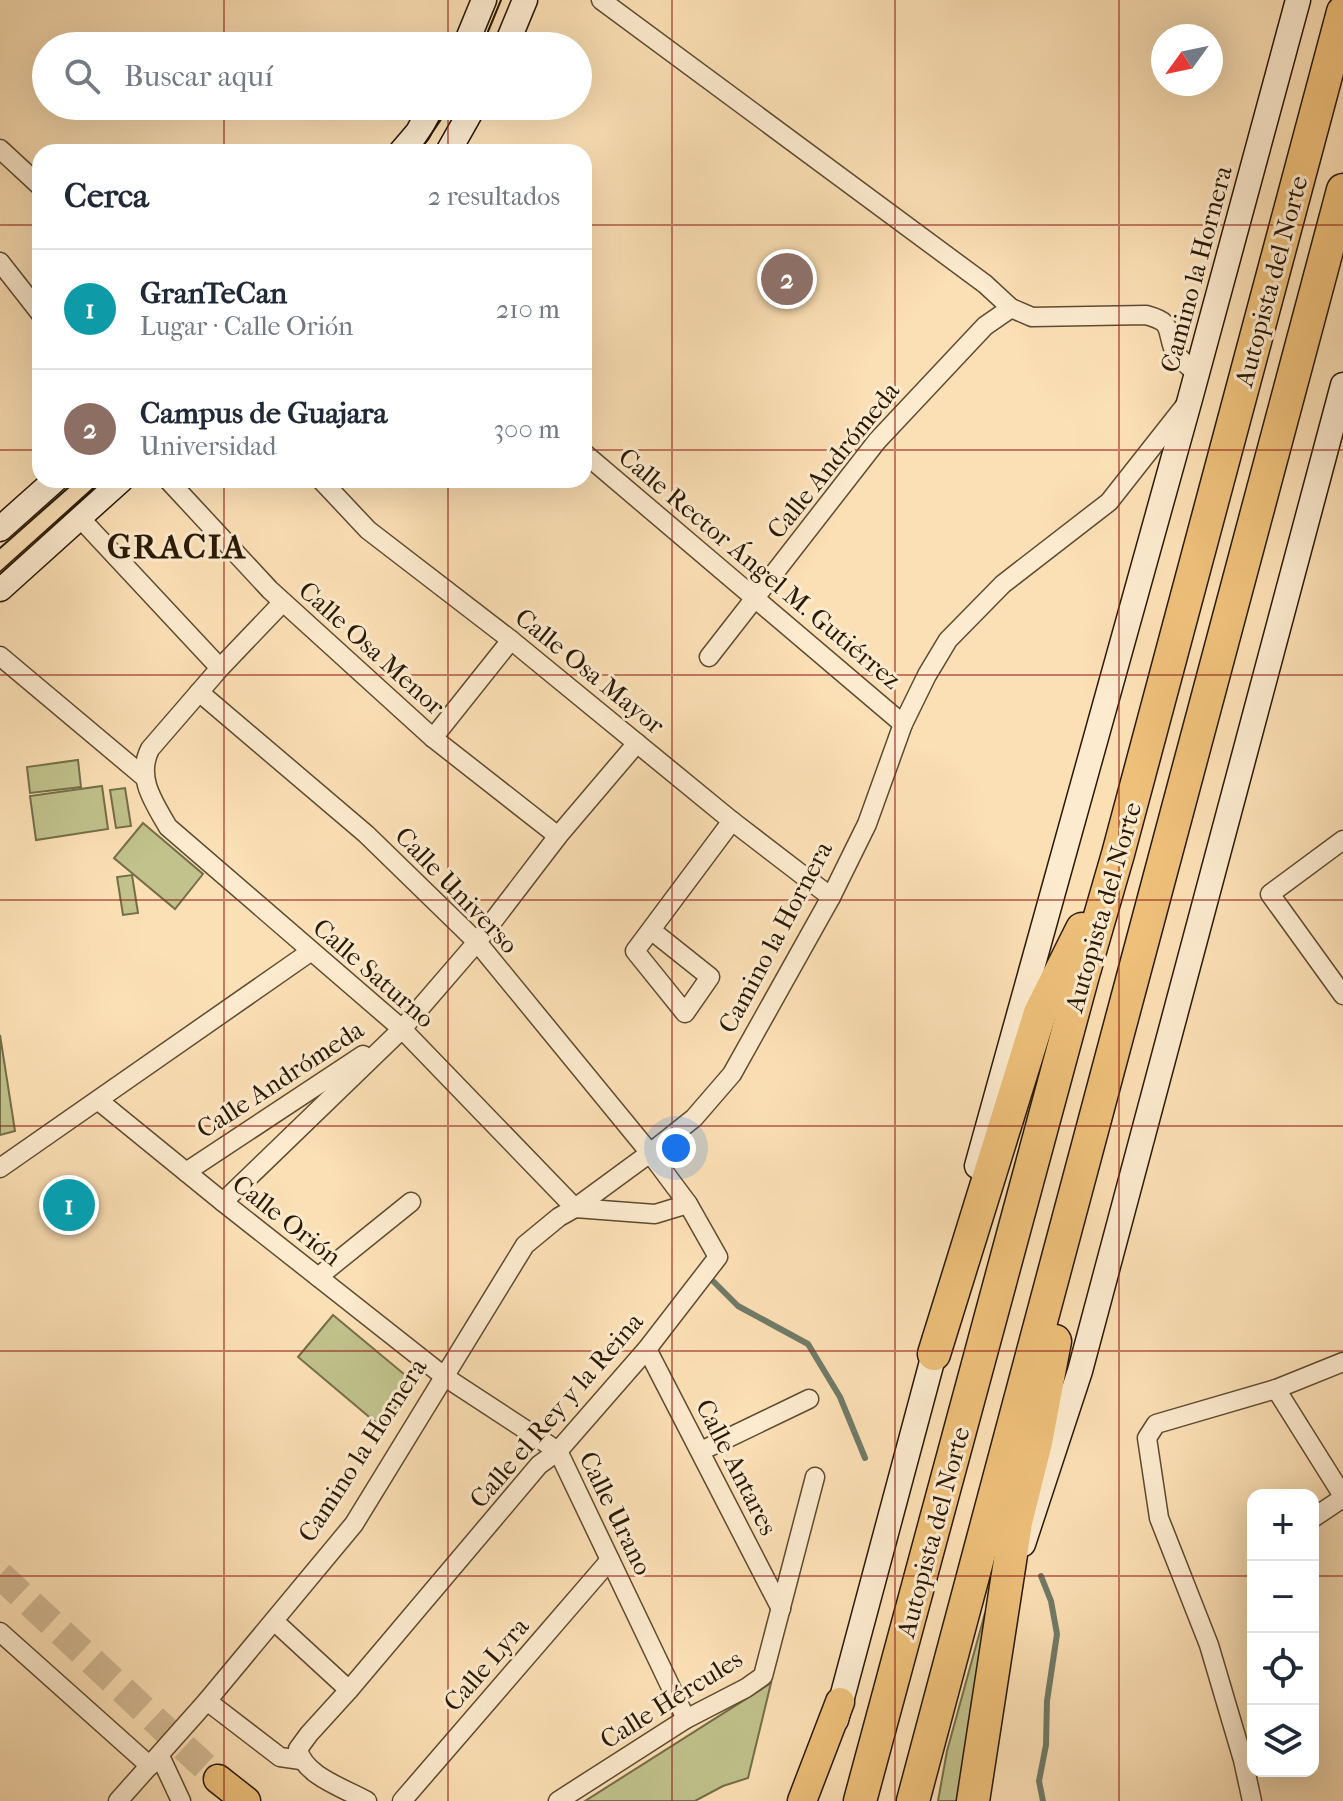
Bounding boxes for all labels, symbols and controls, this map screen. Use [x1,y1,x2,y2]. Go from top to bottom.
north arrow [1151,24,1223,96]
search box [32,32,592,120]
icon: search [60,54,104,98]
text: Buscar aquí [124,59,273,94]
street label: Camino la Hornera [1154,162,1239,376]
street label: Autopista del Norte [1228,172,1315,391]
text: Cerca [64,176,149,216]
text: 2 resultados [428,181,560,212]
pin: 2 [761,249,813,309]
text: GranTeCan [140,276,287,311]
text: 1 [85,294,95,325]
text: 210 m [496,294,560,325]
text: Lugar · Calle Orión [140,311,353,342]
street label: Calle Andrómeda [761,375,907,545]
text: Campus de Guajara [140,396,387,431]
text: 2 [83,414,97,445]
text: 300 m [493,414,560,445]
text: Universidad [140,431,276,462]
street label: Calle Rector Ángel M. Gutiérrez [612,440,908,696]
district label: GRACIA [107,527,247,567]
street label: Calle Osa Menor [292,575,451,722]
street label: Calle Osa Mayor [509,602,670,741]
street label: Autopista del Norte [1058,798,1148,1017]
street label: Calle Universo [389,821,525,960]
street label: Camino la Hornera [712,835,839,1038]
street label: Calle Saturno [307,912,441,1035]
street label: Calle Andrómeda [191,1013,370,1145]
your location [656,1128,696,1168]
street label: Calle Orión [226,1168,347,1272]
pin: 1 [43,1175,95,1235]
street label: Calle el Rey y la Reina [463,1306,650,1514]
street label: Camino la Hornera [292,1352,434,1548]
street label: Calle Antares [689,1394,784,1540]
street label: Autopista del Norte [890,1423,977,1642]
street label: Calle Urano [572,1446,659,1580]
map controls [1247,1489,1319,1777]
button: + [1247,1489,1319,1561]
button: − [1247,1561,1319,1633]
street label: Calle Lyra [437,1610,536,1718]
button: locate [1247,1633,1319,1705]
street label: Calle Hércules [594,1643,748,1755]
button: layers [1247,1705,1319,1777]

